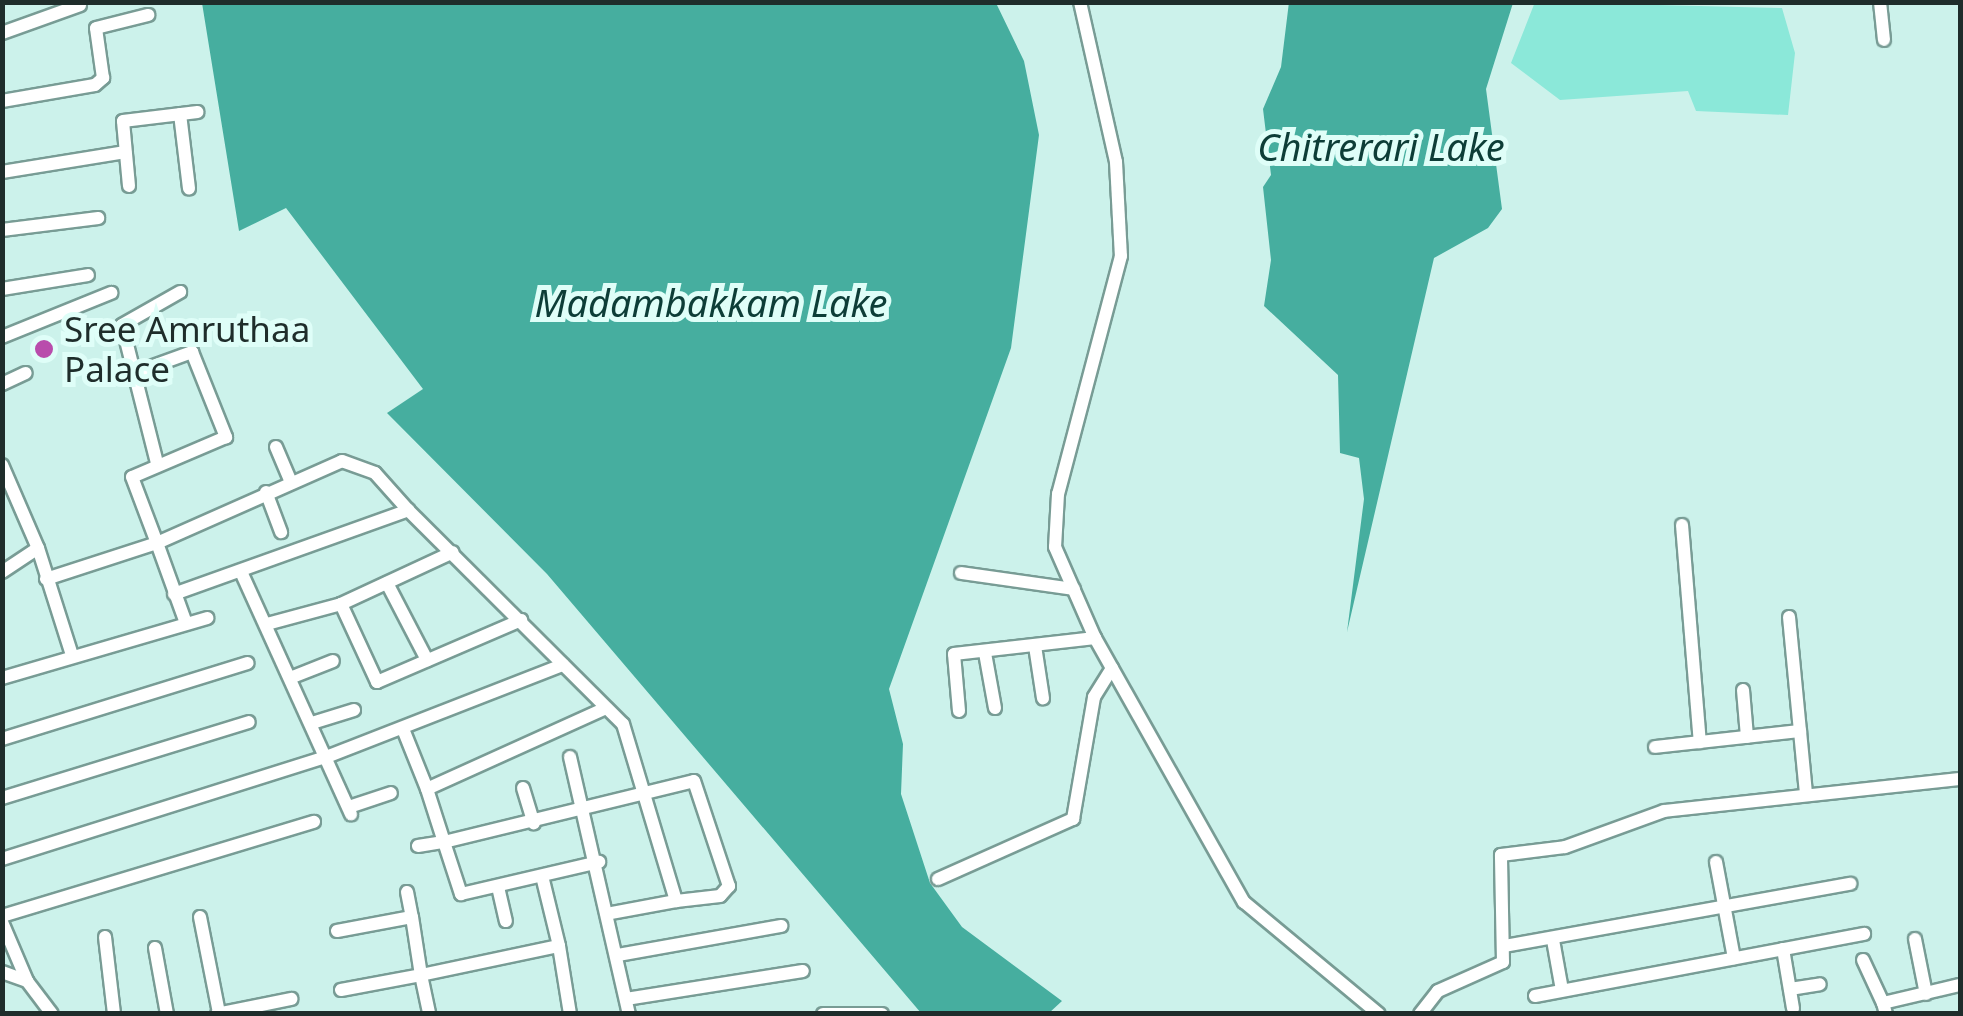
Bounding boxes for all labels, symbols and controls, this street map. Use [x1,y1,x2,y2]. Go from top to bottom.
water label: Chitrerari Lake [1257,124,1505,170]
water label: Madambakkam Lake [534,280,888,326]
place label: Sree Amruthaa Palace [64,308,310,390]
marker: Sree Amruthaa Palace [33,338,55,360]

